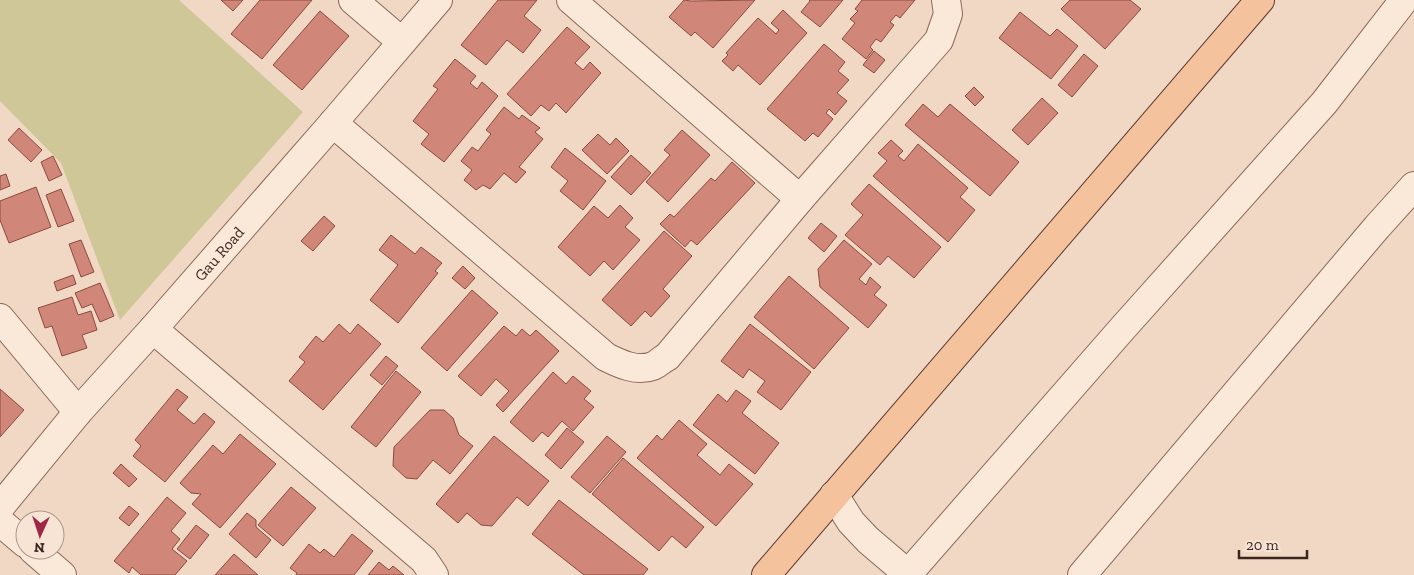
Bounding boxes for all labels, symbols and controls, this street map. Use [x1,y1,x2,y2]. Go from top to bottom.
street label: Gau Road [190,222,248,285]
north arrow [15,510,65,560]
scale bar [1239,528,1306,560]
text: 20 m [1246,536,1279,554]
text: N [33,539,45,556]

